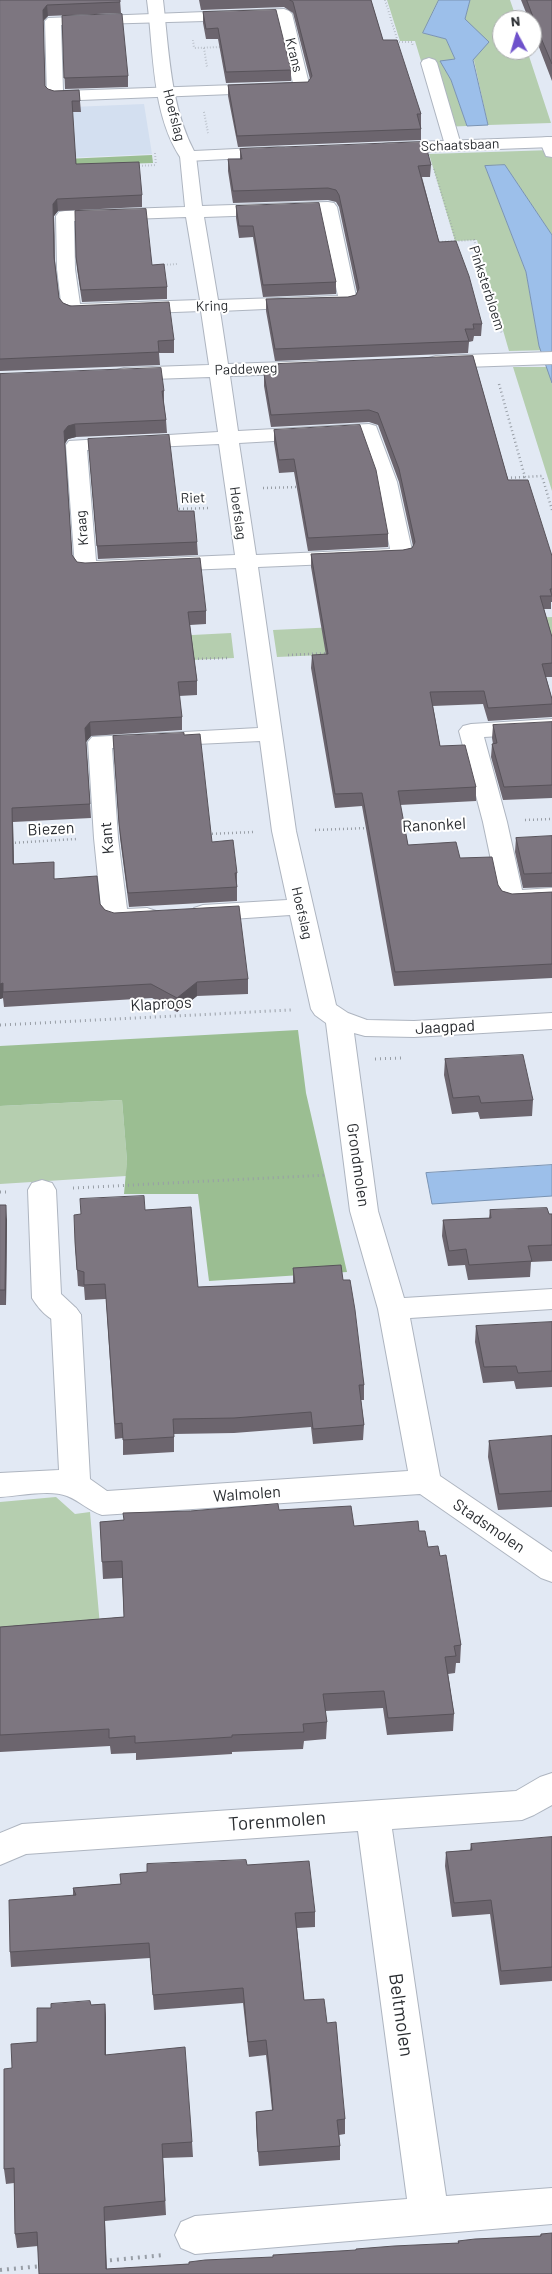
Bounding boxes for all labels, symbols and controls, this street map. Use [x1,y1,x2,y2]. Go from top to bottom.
north arrow [492,10,542,60]
text: N [510,12,521,30]
street label: Krans [282,36,306,74]
street label: Hoefslag [159,87,189,143]
street label: Schaatsbaan [420,135,500,155]
street label: Pinksterbloem [465,244,509,332]
street label: Kring [196,297,228,315]
street label: Paddeweg [214,360,278,378]
street label: Hoefslag [226,485,250,541]
street label: Riet [180,489,206,507]
street label: Kraag [72,510,92,546]
street label: Ranonkel [402,814,466,836]
street label: Biezen [27,818,75,840]
street label: Kant [96,821,118,855]
street label: Hoefslag [288,885,316,941]
street label: Klaproos [130,993,192,1015]
street label: Jaagpad [415,1016,475,1038]
street label: Grondmolen [343,1122,373,1208]
street label: Walmolen [213,1482,281,1506]
street label: Stadsmolen [449,1495,529,1557]
street label: Torenmolen [227,1806,327,1836]
street label: Beltmolen [384,1972,418,2058]

